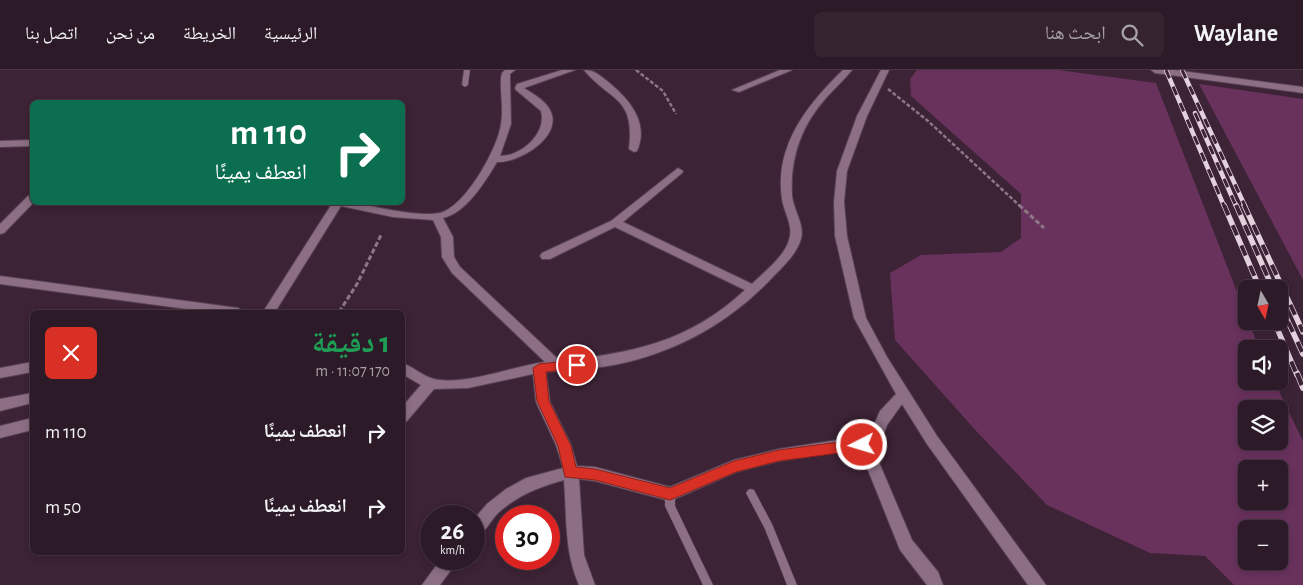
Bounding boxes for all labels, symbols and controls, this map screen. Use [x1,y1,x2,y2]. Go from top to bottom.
search box [814,12,1164,57]
icon: search [1118,21,1146,49]
text: Waylane [1194,22,1278,46]
text: ابحث هنا [1045,24,1106,43]
text: اتصل بنا [25,25,78,43]
text: من نحن [106,25,155,43]
text: الخريطة [183,25,236,43]
text: الرئيسية [264,25,317,43]
text: 110 m [230,116,307,151]
icon: right [325,120,390,185]
text: انعطف يمينًا [215,161,307,183]
north arrow [1238,280,1288,330]
map controls [1238,280,1288,570]
button: close [45,327,97,379]
text: 1 دقيقة [312,328,390,358]
button: sound [1238,340,1288,390]
pin [556,344,598,386]
icon: arrive [563,351,591,379]
text: 170 m · 11:07 [315,363,390,379]
button: layers [1238,400,1288,450]
position arrow [835,418,887,470]
icon: right [362,419,390,447]
text: انعطف يمينًا [264,422,347,441]
text: 110 m [45,423,86,442]
button: + [1238,460,1288,510]
icon: right [362,494,390,522]
text: انعطف يمينًا [264,497,347,516]
text: 50 m [45,498,81,517]
speed limit sign: 30 [495,505,560,570]
text: 26 [441,519,464,544]
button: − [1238,520,1288,570]
text: km/h [440,544,465,556]

